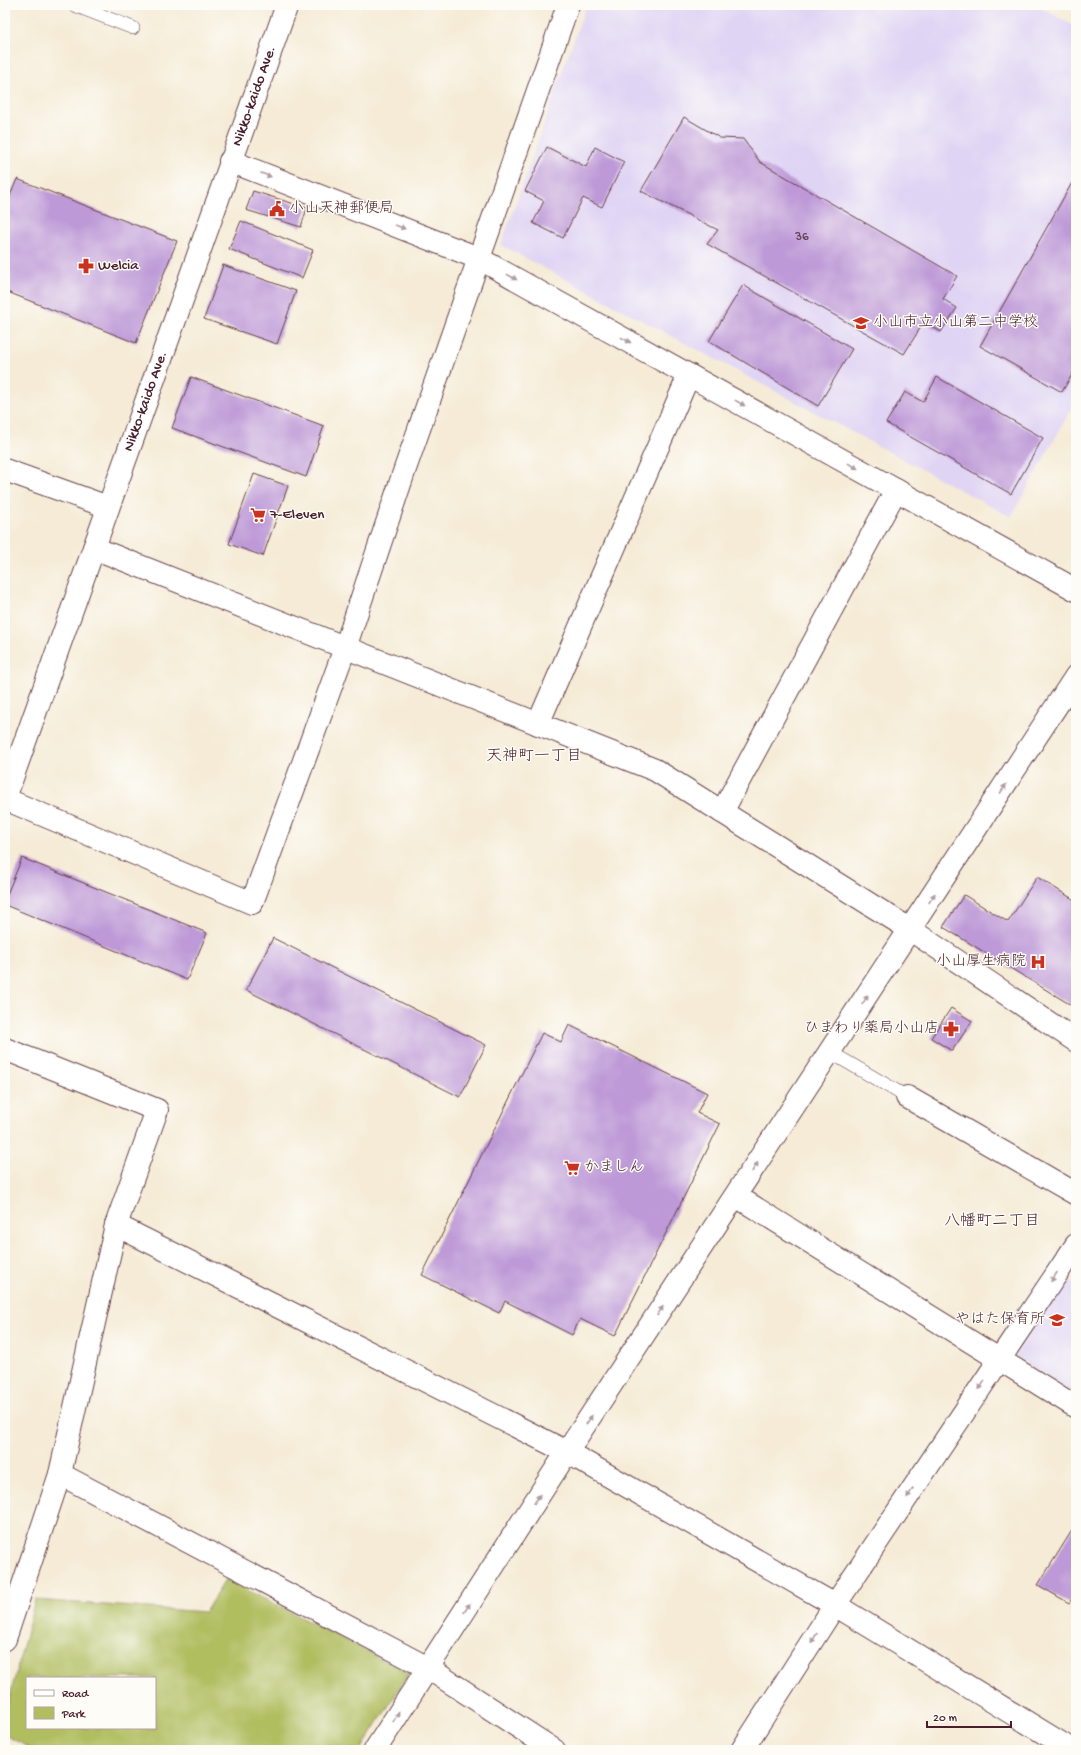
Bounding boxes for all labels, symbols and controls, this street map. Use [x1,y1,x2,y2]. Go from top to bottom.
street label: Nikko-kaido Ave. [228,43,281,149]
one-way arrow [261,173,273,179]
place label: 小山天神郵便局 [289,199,394,218]
public building icon: 小山天神郵便局 [268,200,286,218]
one-way arrow [395,225,407,231]
house number: 36 [794,230,809,245]
pharmacy icon: Welcia [77,257,95,275]
place label: Welcia [98,257,139,275]
one-way arrow [506,273,518,280]
place label: 小山市立小山第二中学校 [873,313,1038,332]
school or university icon: 小山市立小山第二中学校 [852,314,870,332]
one-way arrow [620,336,632,343]
street label: Nikko-kaido Ave. [120,349,172,454]
one-way arrow [734,399,746,406]
one-way arrow [847,463,859,469]
supermarket icon: 7-Eleven [249,506,267,524]
place label: 7-Eleven [269,506,324,524]
district label: 天神町一丁目 [486,747,582,767]
one-way arrow [999,783,1007,794]
one-way arrow [928,892,936,903]
place label: 小山厚生病院 [936,952,1026,971]
hospital icon: 小山厚生病院 [1029,953,1047,971]
one-way arrow [861,995,869,1005]
place label: ひまわり薬局小山店 [804,1019,939,1038]
pharmacy icon: ひまわり薬局小山店 [942,1020,960,1038]
supermarket icon: かましん [563,1159,581,1177]
place label: かましん [584,1159,644,1177]
one-way arrow [751,1162,759,1172]
district label: 八幡町二丁目 [944,1212,1040,1232]
one-way arrow [1050,1272,1058,1282]
one-way arrow [656,1306,664,1316]
place label: やはた保育所 [955,1310,1045,1329]
school or university icon: やはた保育所 [1048,1311,1066,1329]
one-way arrow [978,1380,986,1390]
one-way arrow [585,1414,593,1425]
one-way arrow [906,1488,914,1499]
one-way arrow [534,1493,541,1505]
one-way arrow [463,1603,471,1613]
one-way arrow [810,1633,818,1643]
legend [26,1677,156,1729]
text: Road [62,1688,89,1702]
scale bar [927,1703,1011,1729]
text: Park [61,1708,87,1722]
one-way arrow [393,1711,400,1723]
text: 20 m [933,1712,958,1726]

